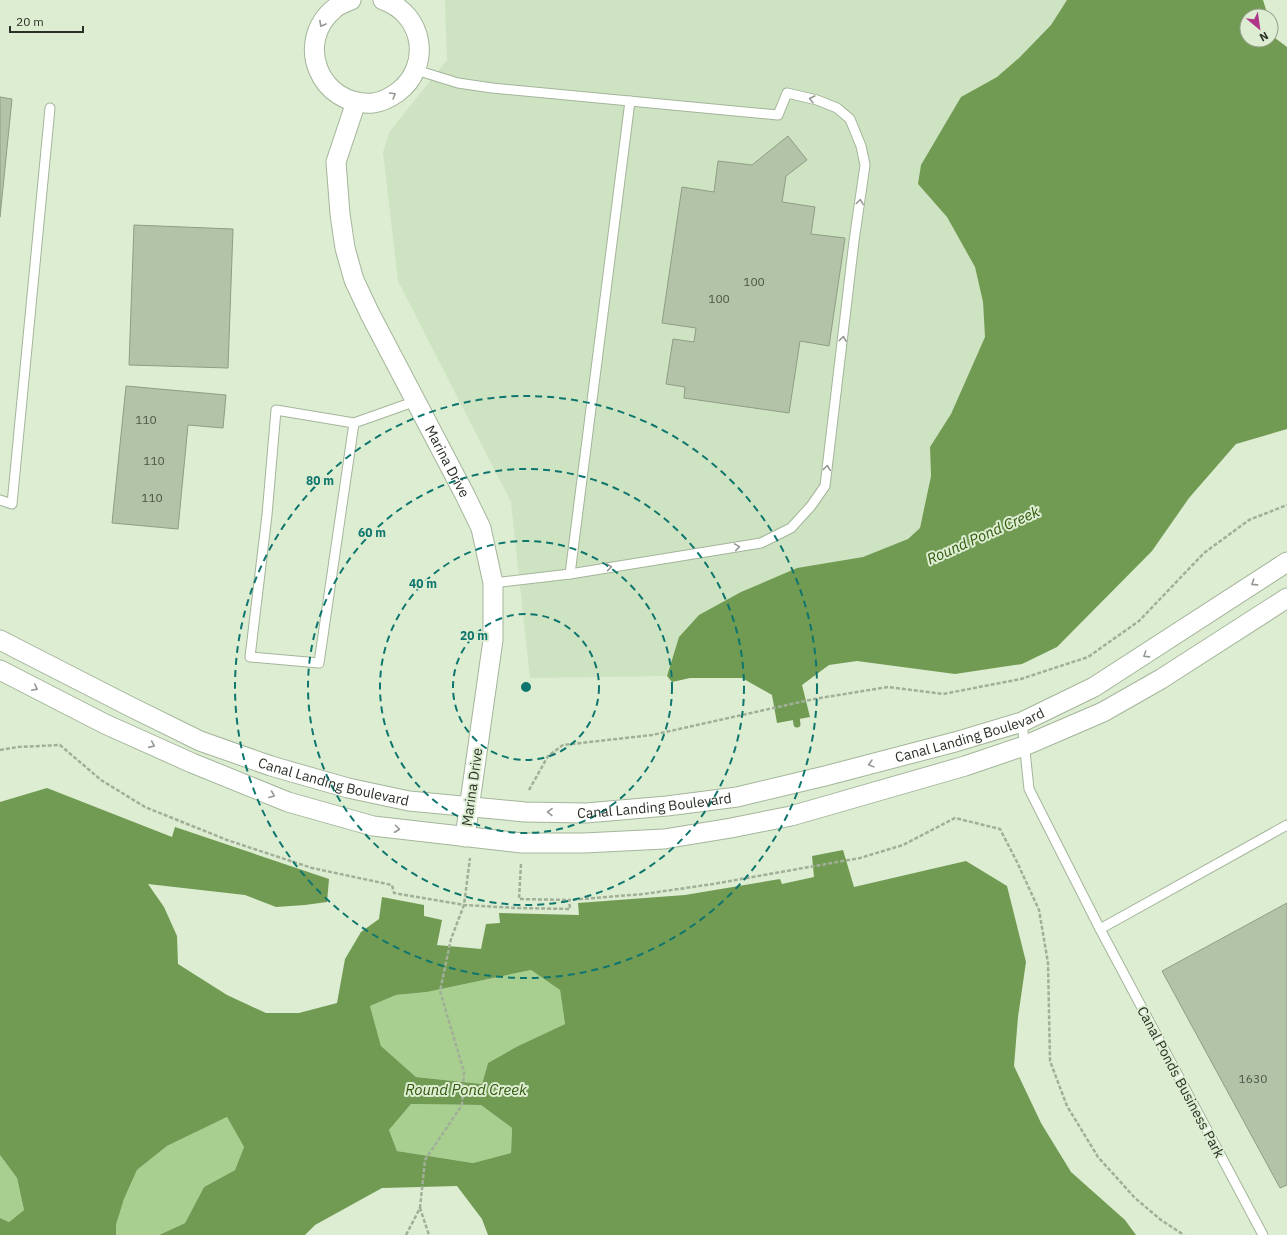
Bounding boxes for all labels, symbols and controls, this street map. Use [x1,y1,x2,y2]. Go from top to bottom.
scale bar [10,8,83,34]
north arrow [1239,8,1279,48]
text: 20 m [16,14,44,29]
one-way arrow [319,20,326,28]
text: N [1257,29,1271,45]
one-way arrow [389,92,396,99]
one-way arrow [809,95,815,103]
one-way arrow [855,199,864,205]
house number: 100 [743,274,765,289]
house number: 100 [708,291,730,306]
one-way arrow [838,336,847,342]
house number: 110 [135,412,157,427]
street label: Marina Drive [421,422,474,501]
house number: 110 [143,453,165,468]
one-way arrow [822,465,831,471]
text: 80 m [306,473,334,488]
house number: 110 [141,490,163,505]
water label: Round Pond Creek [924,502,1043,568]
text: 60 m [358,525,386,540]
one-way arrow [734,543,740,552]
one-way arrow [606,564,612,572]
text: 40 m [409,576,437,591]
one-way arrow [1251,578,1258,586]
text: 20 m [460,628,488,643]
one-way arrow [1143,650,1150,657]
centre of rings [519,680,533,694]
one-way arrow [31,683,38,691]
street label: Canal Landing Boulevard [893,704,1047,766]
one-way arrow [148,740,155,748]
street label: Marina Drive [458,746,486,827]
street label: Canal Landing Boulevard [256,753,411,810]
one-way arrow [868,759,875,768]
street label: Canal Landing Boulevard [577,789,733,822]
one-way arrow [268,790,275,798]
one-way arrow [547,808,553,816]
one-way arrow [394,824,400,833]
street label: Canal Ponds Business Park [1133,1003,1229,1161]
house number: 1630 [1239,1071,1267,1086]
water label: Round Pond Creek [405,1080,527,1099]

